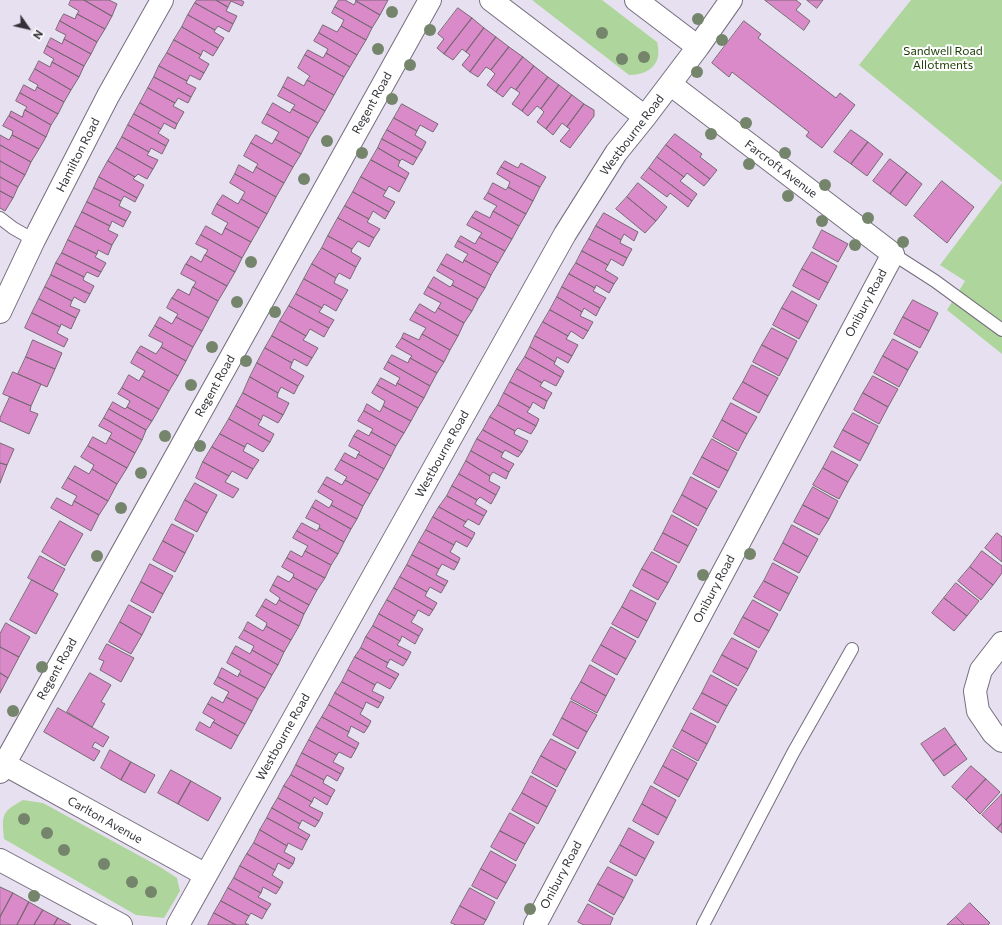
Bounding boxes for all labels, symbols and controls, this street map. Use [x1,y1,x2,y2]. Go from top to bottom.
north arrow [8,8,48,48]
text: N [31,28,46,42]
park label: Sandwell Road Allotments [903,44,983,72]
street label: Regent Road [349,69,395,137]
street label: Westbourne Road [597,92,667,178]
street label: Hamilton Road [53,116,103,194]
street label: Farcroft Avenue [742,137,820,201]
street label: Onibury Road [842,267,890,339]
street label: Regent Road [192,352,238,420]
street label: Westbourne Road [412,408,472,500]
street label: Onibury Road [690,553,738,625]
street label: Regent Road [34,635,80,703]
street label: Westbourne Road [253,691,313,783]
street label: Carlton Avenue [65,793,145,847]
street label: Onibury Road [537,839,585,911]

